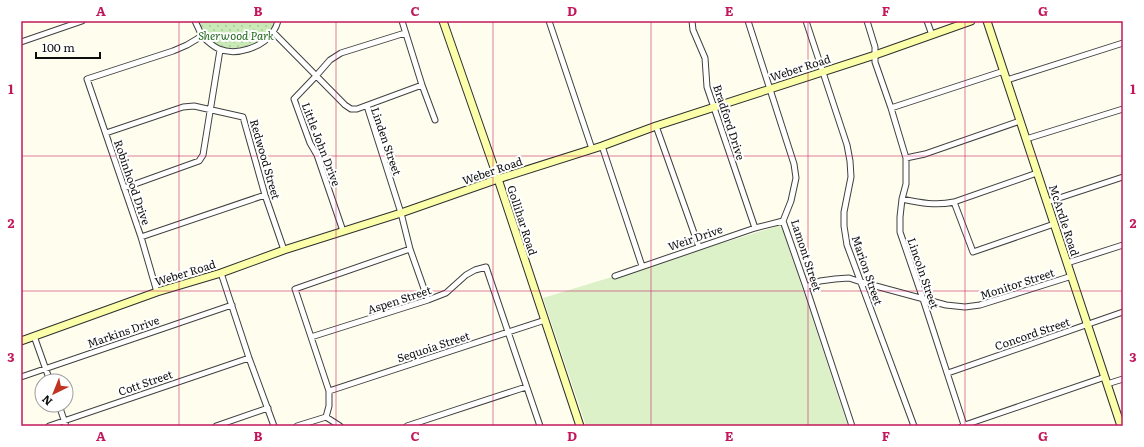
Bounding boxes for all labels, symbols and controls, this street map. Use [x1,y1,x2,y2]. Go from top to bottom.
text: A [96,1,106,20]
text: B [254,1,263,20]
text: C [410,1,420,20]
text: D [567,1,577,20]
text: E [725,1,734,20]
text: F [882,1,890,20]
text: G [1038,1,1048,20]
park label: Sherwood Park [198,27,274,43]
scale bar [36,34,100,60]
text: 100 m [42,38,75,56]
street label: Weber Road [768,50,833,84]
text: 1 [8,79,14,98]
text: 1 [1130,79,1136,98]
street label: Bradford Drive [710,82,750,162]
street label: Little John Drive [299,100,345,188]
street label: Linden Street [368,105,406,178]
street label: Redwood Street [247,117,285,201]
street label: Robinhood Drive [111,137,155,227]
street label: Weber Road [460,152,525,188]
street label: McArdle Road [1046,182,1084,258]
street label: Gollihar Road [504,183,542,257]
text: 2 [8,213,15,232]
text: 2 [1130,213,1137,232]
street label: Lamont Street [788,217,826,294]
street label: Weir Drive [666,220,725,254]
street label: Marion Street [849,233,888,308]
street label: Lincoln Street [904,235,944,311]
street label: Weber Road [153,255,218,289]
street label: Monitor Street [978,263,1057,303]
street label: Aspen Street [365,281,434,317]
street label: Markins Drive [85,311,161,351]
street label: Concord Street [992,312,1072,353]
street label: Sequoia Street [395,327,472,365]
text: 3 [7,347,15,366]
text: 3 [1129,347,1137,366]
street label: Cott Street [116,365,175,399]
north arrow [34,373,74,413]
text: N [38,392,55,410]
text: A [96,426,106,445]
text: B [254,426,263,445]
text: C [410,426,420,445]
text: D [567,426,577,445]
text: E [725,426,734,445]
text: F [882,426,890,445]
text: G [1038,426,1048,445]

